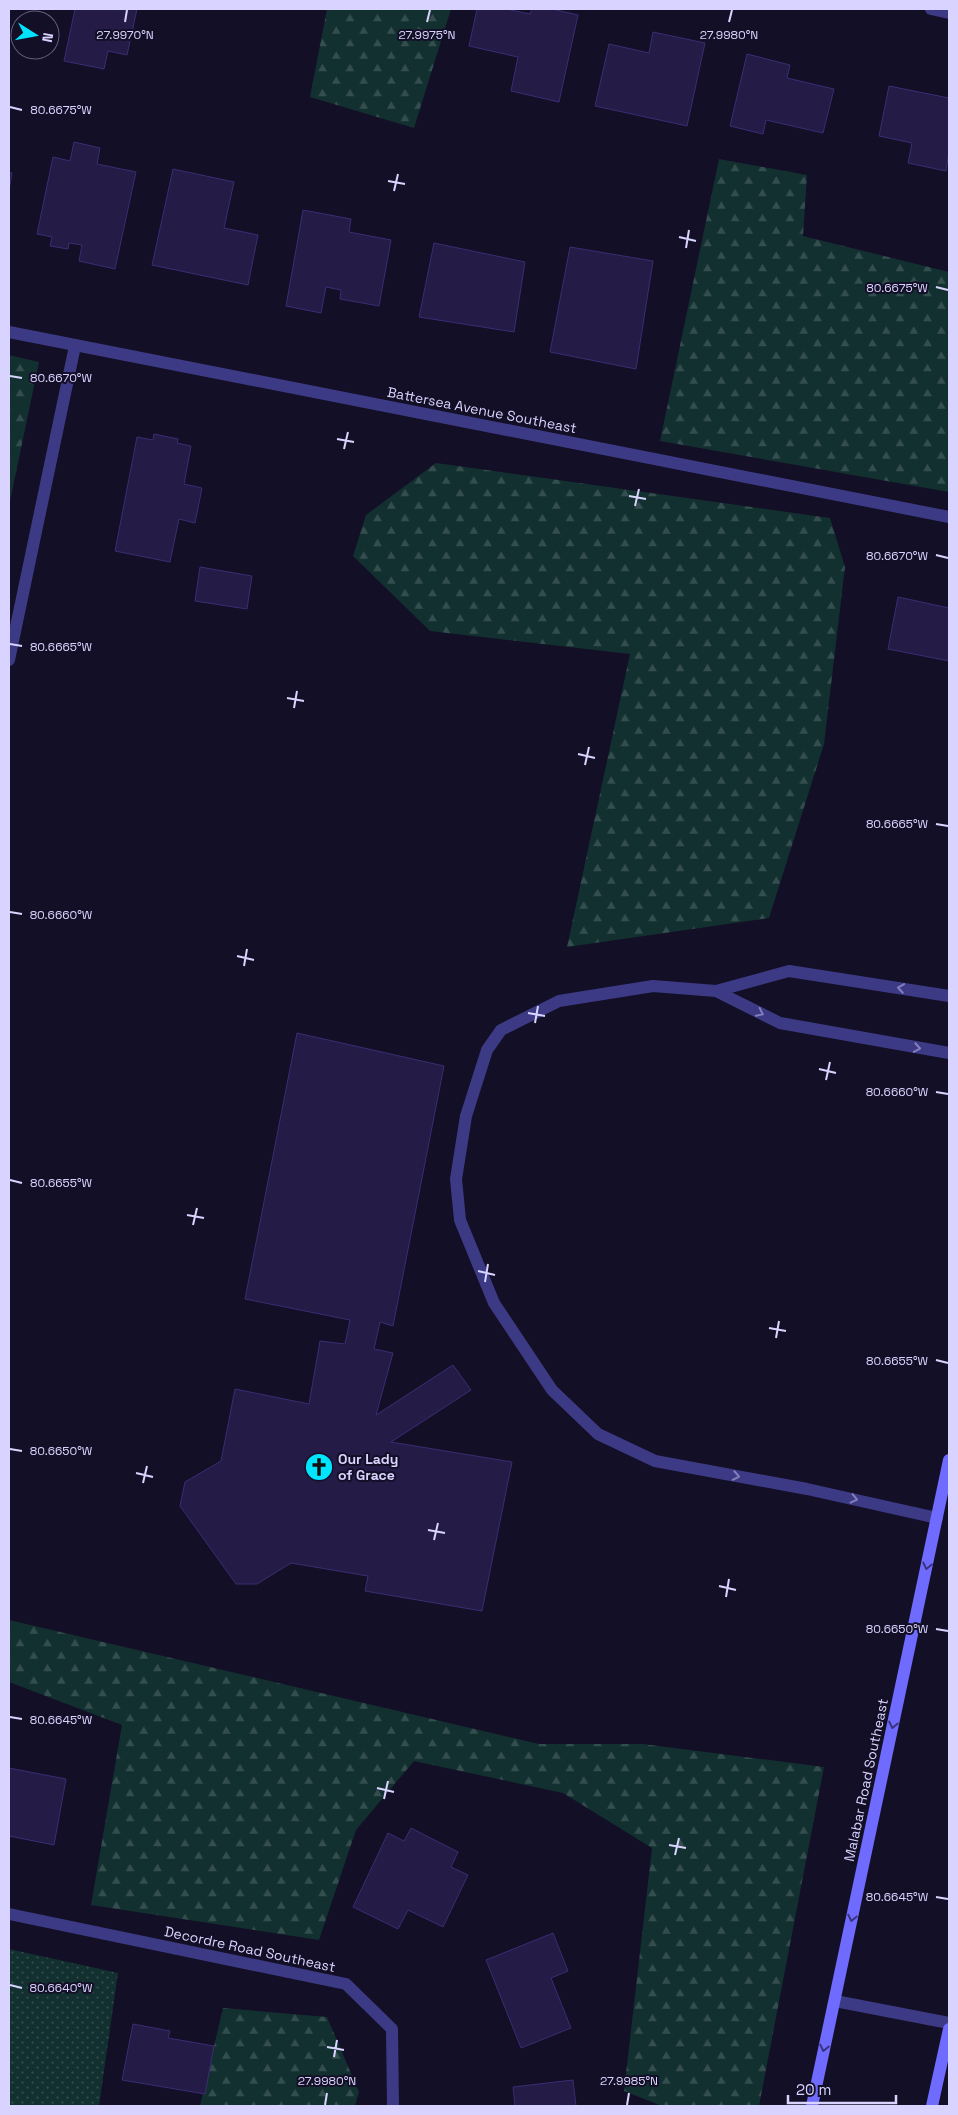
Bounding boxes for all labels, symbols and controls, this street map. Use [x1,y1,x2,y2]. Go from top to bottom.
north arrow [10,10,60,60]
text: 27.9970°N [96,27,154,43]
text: 27.9975°N [398,27,456,43]
text: 27.9980°N [700,27,758,43]
text: N [38,31,57,44]
text: 80.6675°W [30,102,92,118]
text: 80.6675°W [866,280,928,296]
text: 80.6670°W [30,370,92,386]
street label: Battersea Avenue Southeast [386,383,578,437]
text: 80.6670°W [866,548,928,564]
text: 80.6665°W [30,639,93,655]
text: 80.6665°W [866,816,929,832]
text: 80.6660°W [30,907,93,923]
one-way arrow [897,984,905,994]
one-way arrow [754,1007,763,1017]
one-way arrow [913,1042,922,1052]
text: 80.6660°W [866,1084,929,1100]
text: 80.6655°W [30,1175,93,1191]
text: 80.6655°W [866,1353,929,1369]
text: 80.6650°W [30,1443,93,1459]
place label: Our Lady of Grace [338,1450,398,1484]
church icon: Our Lady of Grace [304,1452,334,1482]
one-way arrow [732,1471,740,1481]
one-way arrow [850,1493,859,1504]
one-way arrow [922,1561,933,1570]
text: 80.6650°W [866,1621,929,1637]
street label: Malabar Road Southeast [840,1697,892,1863]
text: 80.6645°W [30,1712,93,1728]
one-way arrow [888,1720,899,1729]
text: 80.6645°W [866,1889,929,1905]
one-way arrow [847,1914,858,1923]
street label: Decordre Road Southeast [163,1922,337,1976]
text: 80.6640°W [30,1980,93,1996]
one-way arrow [820,2044,830,2053]
scale bar [788,2072,896,2104]
text: 27.9980°N [298,2073,356,2089]
text: 27.9985°N [600,2073,658,2089]
text: 20 m [796,2080,831,2099]

